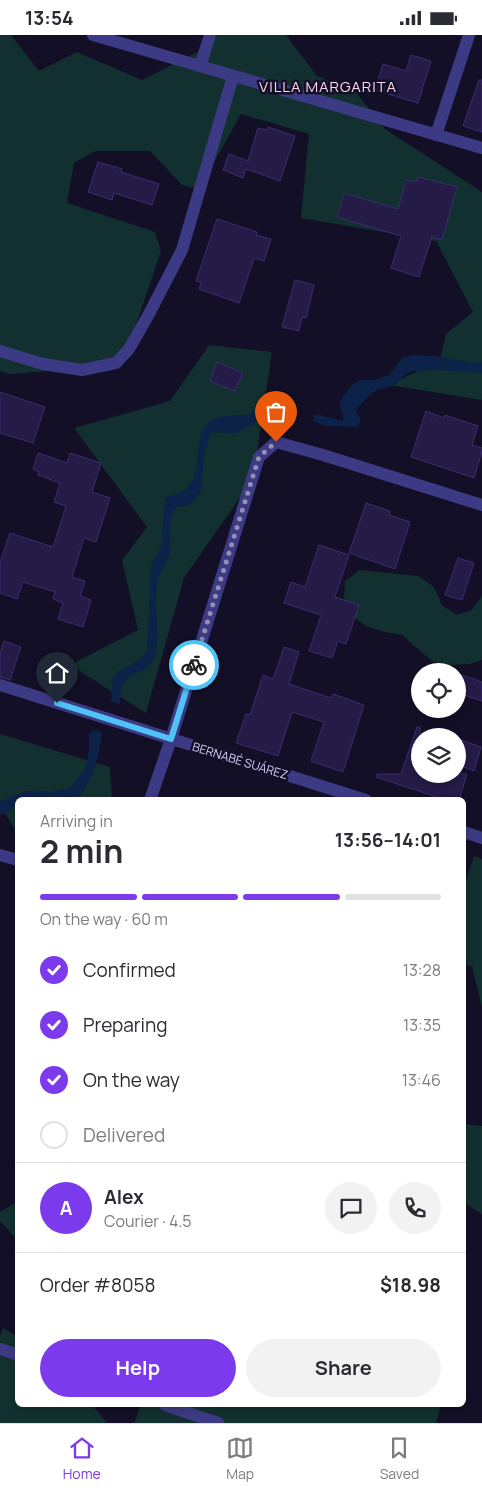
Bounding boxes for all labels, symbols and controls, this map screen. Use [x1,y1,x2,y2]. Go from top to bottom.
text: 13:54 [25,5,74,31]
district label: VILLA MARGARITA [259,76,397,97]
pin [255,391,297,442]
icon: bag [262,398,290,426]
courier [169,640,219,690]
icon: bike [180,651,208,679]
pin [36,652,78,703]
icon: home [43,659,71,687]
map controls [411,663,466,783]
button: locate [411,663,466,718]
button: layers [411,728,466,783]
street label: BERNABÉ SUÁREZ [190,738,290,783]
text: Arriving in [40,810,113,832]
text: 13:56–14:01 [335,827,441,853]
text: 2 min [40,829,123,873]
text: On the way · 60 m [40,908,168,930]
icon: check [40,956,68,984]
text: Confirmed [83,957,176,983]
text: 13:28 [403,959,441,981]
icon: check [40,1011,68,1039]
text: Preparing [83,1012,168,1038]
text: 13:35 [403,1014,441,1036]
icon: check [40,1066,68,1094]
text: On the way [83,1067,180,1093]
text: 13:46 [402,1069,441,1091]
text: Delivered [83,1122,165,1148]
button: chat [325,1182,377,1234]
button: phone [389,1182,441,1234]
text: Alex [104,1184,144,1210]
text: A [60,1195,72,1221]
text: Courier · 4.5 [104,1210,191,1232]
text: Order #8058 [40,1272,156,1298]
text: $18.98 [380,1272,441,1298]
button: Help [40,1339,236,1397]
button: Share [246,1339,441,1397]
tab: Home [63,1434,101,1483]
tab: Map [226,1434,254,1483]
tab: Saved [380,1434,419,1483]

